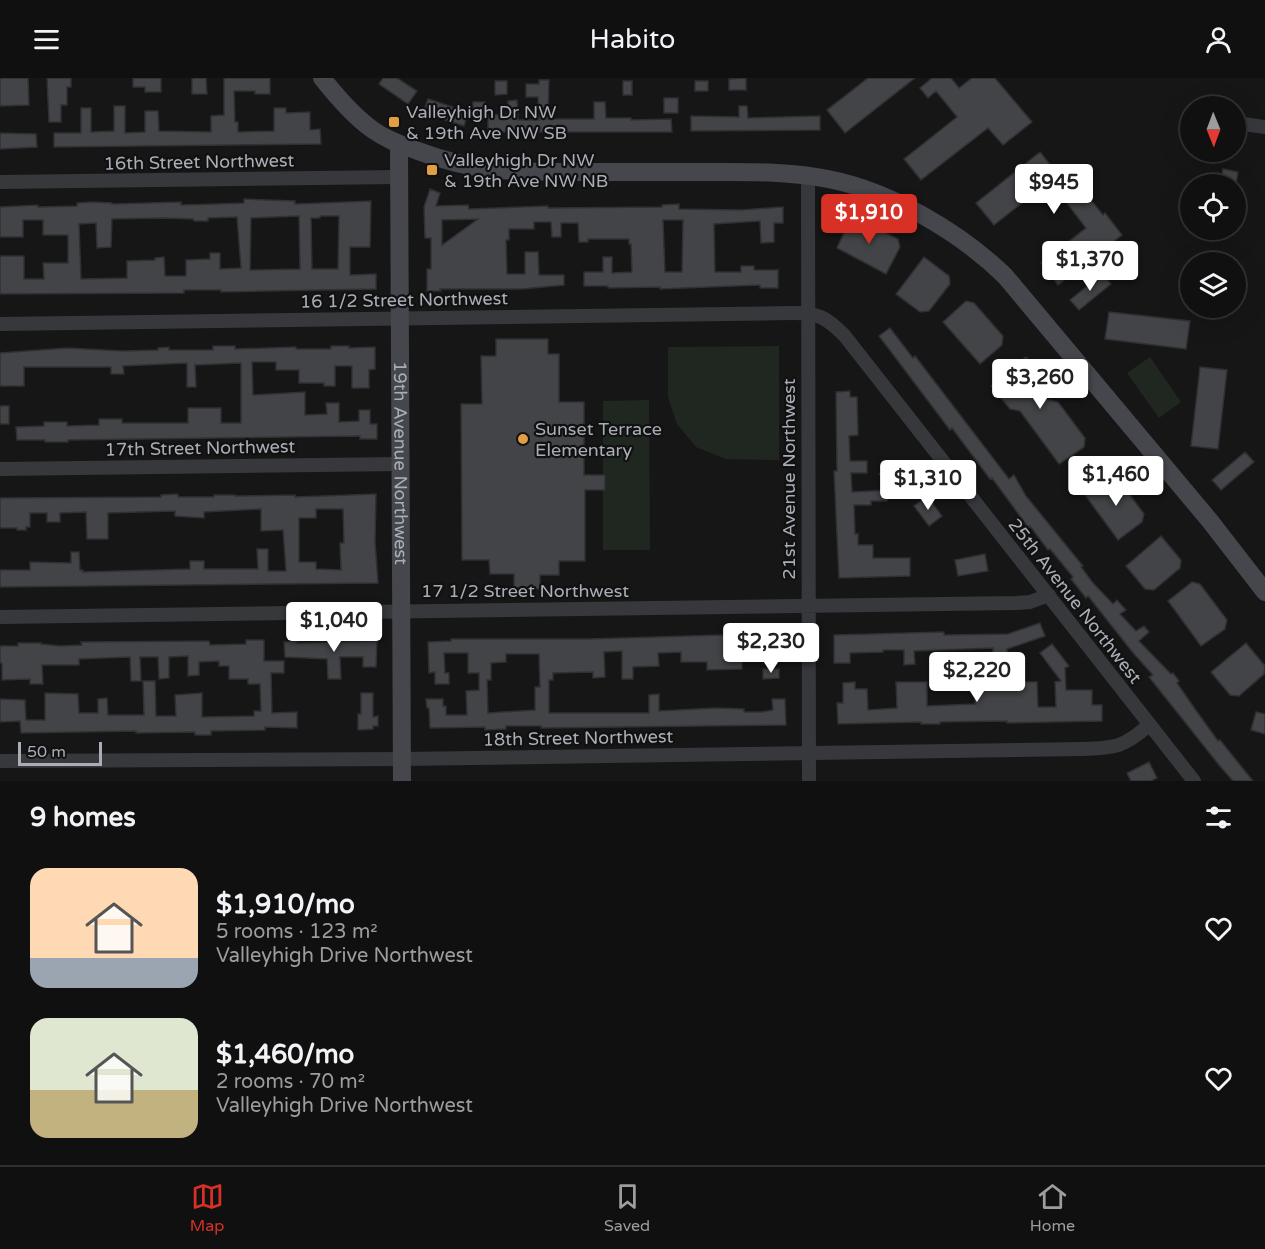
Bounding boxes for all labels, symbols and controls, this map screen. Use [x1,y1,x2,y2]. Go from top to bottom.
icon: menu [30,23,63,56]
text: Habito [590,23,675,56]
icon: person [1202,23,1235,56]
north arrow [1180,96,1246,162]
map controls [1180,96,1246,318]
place label: Valleyhigh Dr NW & 19th Ave NW SB [406,101,567,144]
marker: Valleyhigh Dr NW & 19th Ave NW SB [387,115,401,129]
street label: 16th Street Northwest [103,149,295,175]
place label: Valleyhigh Dr NW & 19th Ave NW NB [444,149,608,192]
marker: Valleyhigh Dr NW & 19th Ave NW NB [425,163,439,177]
pin: $945 [1018,164,1090,215]
text: $945 [1029,171,1079,195]
button: locate [1180,174,1246,240]
pin: $1,910 [820,194,918,245]
text: $1,910 [835,201,903,225]
pin: $1,370 [1041,241,1139,292]
text: $1,370 [1056,248,1124,272]
button: layers [1180,252,1246,318]
street label: 16 1/2 Street Northwest [300,287,508,313]
pin: $3,260 [991,359,1089,410]
street label: 19th Avenue Northwest [389,361,412,565]
text: $3,260 [1006,366,1074,390]
street label: 21st Avenue Northwest [778,378,800,580]
place label: Sunset Terrace Elementary [535,418,662,461]
marker: Sunset Terrace Elementary [516,432,530,446]
street label: 17th Street Northwest [104,435,296,461]
pin: $1,460 [1067,456,1165,507]
pin: $1,310 [879,460,977,511]
text: $1,460 [1082,463,1150,487]
text: $1,310 [894,467,962,491]
street label: 25th Avenue Northwest [1004,514,1146,688]
street label: 17 1/2 Street Northwest [421,580,629,602]
pin: $1,040 [285,602,383,653]
text: $1,040 [300,609,368,633]
pin: $2,230 [722,623,820,674]
text: $2,230 [737,630,805,654]
pin: $2,220 [928,652,1026,703]
text: $2,220 [943,659,1011,683]
street label: 18th Street Northwest [482,725,674,751]
scale bar [18,739,102,766]
text: 50 m [27,742,66,762]
icon: filters [1202,801,1235,834]
text: 9 homes [30,802,136,833]
text: $1,910/mo [216,889,355,920]
icon: home [78,892,150,964]
icon: heart [1202,912,1235,945]
text: 5 rooms · 123 m² [216,920,378,944]
text: Valleyhigh Drive Northwest [216,944,473,968]
text: $1,460/mo [216,1039,354,1070]
icon: home [78,1042,150,1114]
icon: heart [1202,1062,1235,1095]
text: 2 rooms · 70 m² [216,1070,365,1094]
text: Valleyhigh Drive Northwest [216,1094,473,1118]
tab: Map [190,1180,224,1236]
tab: Saved [604,1180,650,1236]
tab: Home [1030,1180,1075,1236]

